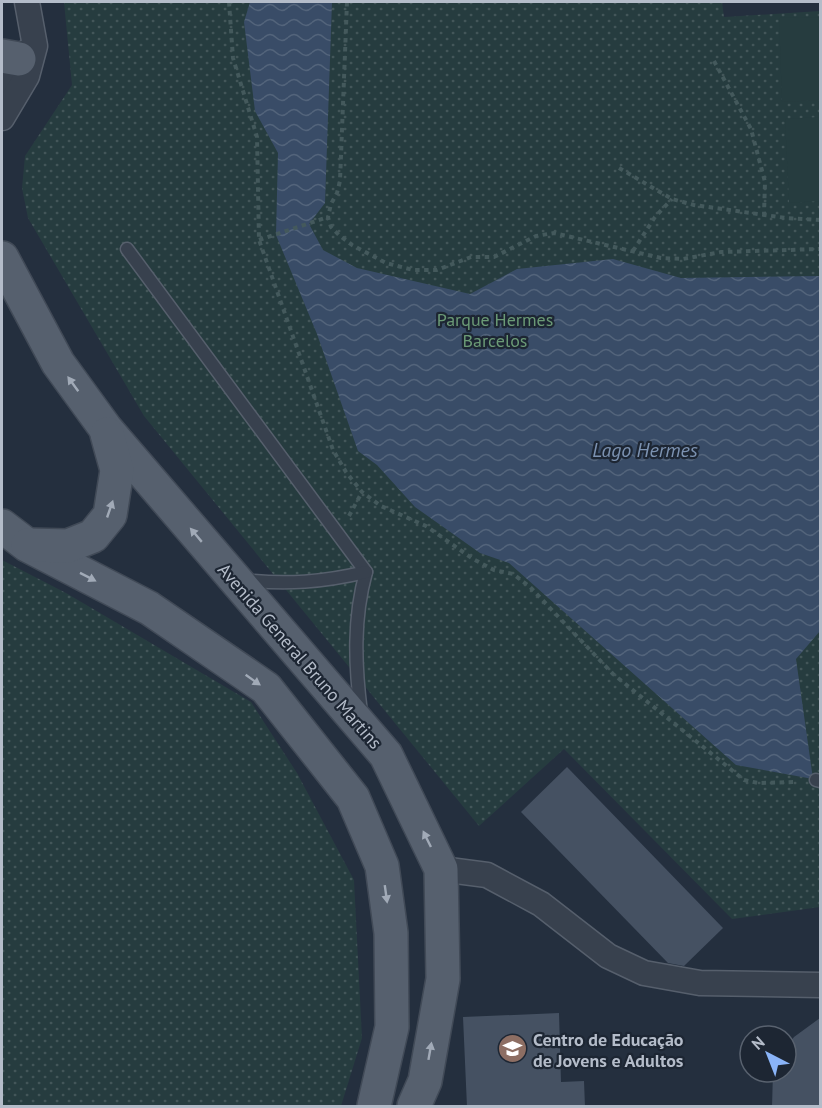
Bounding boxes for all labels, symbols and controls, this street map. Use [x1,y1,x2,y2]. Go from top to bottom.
park label: Parque Hermes Barcelos [437,308,553,352]
one-way arrow [67,377,79,393]
water label: Lago Hermes [592,437,698,463]
one-way arrow [106,500,115,518]
one-way arrow [190,528,203,543]
street label: Avenida General Bruno Martins [213,558,387,754]
one-way arrow [79,571,97,581]
one-way arrow [245,674,261,685]
one-way arrow [422,831,431,848]
one-way arrow [381,885,390,904]
north arrow [738,1024,798,1084]
place label: Centro de Educação de Jovens e Adultos [533,1028,684,1072]
text: N [747,1032,769,1054]
school or university icon: Centro de Educação de Jovens e Adultos [496,1033,528,1065]
one-way arrow [426,1041,435,1060]

